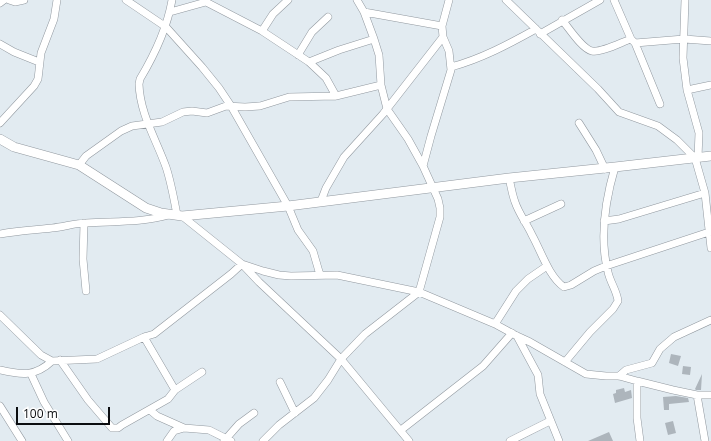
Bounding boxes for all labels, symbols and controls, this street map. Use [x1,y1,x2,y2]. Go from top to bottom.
scale bar [18,399,112,425]
text: 100 m [23,405,58,422]

